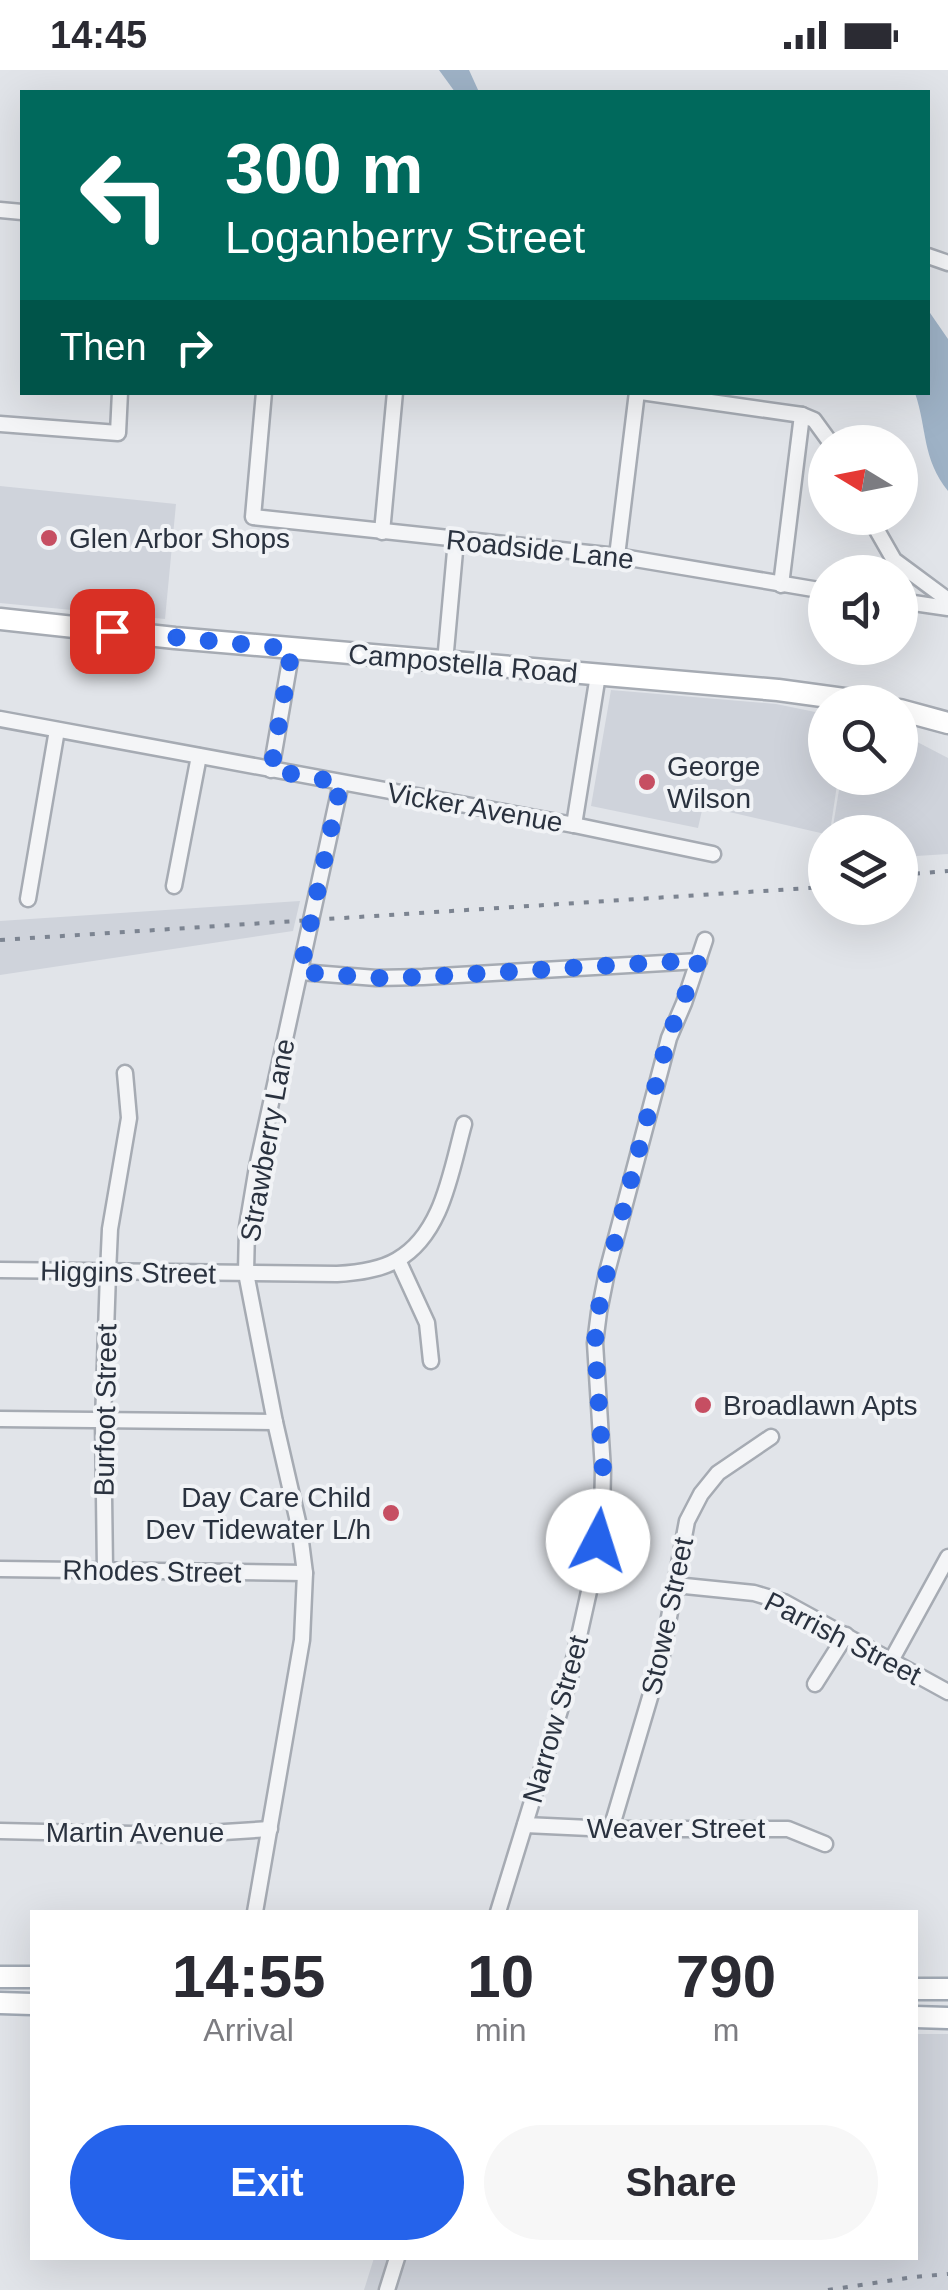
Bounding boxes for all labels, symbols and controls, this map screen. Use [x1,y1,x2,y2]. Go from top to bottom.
text: 14:45 [50,14,147,56]
icon: left [60,130,190,260]
text: 300 m [225,130,423,208]
text: Loganberry Street [225,212,585,263]
icon: right [167,320,222,375]
text: Then [60,326,147,368]
north arrow [808,425,918,535]
map controls [808,425,918,925]
place label: Glen Arbor Shops [69,523,290,554]
street label: Roadside Lane [445,524,635,575]
marker: Glen Arbor Shops [38,527,60,549]
button: sound [808,555,918,665]
pin [70,589,155,674]
icon: arrive [85,604,140,659]
street label: Campostella Road [347,638,579,689]
button: search [808,685,918,795]
place label: George Wilson [667,751,760,814]
marker: George Wilson [636,771,658,793]
street label: Vicker Avenue [385,777,565,838]
button: layers [808,815,918,925]
street label: Strawberry Lane [234,1036,301,1244]
street label: Higgins Street [40,1255,216,1290]
street label: Burfoot Street [88,1323,123,1497]
place label: Broadlawn Apts [723,1390,918,1421]
marker: Broadlawn Apts [692,1394,714,1416]
place label: Day Care Child Dev Tidewater L/h [145,1482,371,1545]
position arrow [546,1489,650,1593]
marker: Day Care Child Dev Tidewater L/h [380,1502,402,1524]
street label: Stowe Street [636,1534,699,1698]
street label: Rhodes Street [62,1554,242,1589]
street label: Parrish Street [759,1586,926,1691]
street label: Narrow Street [517,1632,594,1806]
street label: Weaver Street [587,1813,765,1844]
street label: Martin Avenue [46,1817,224,1848]
text: 14:55 [172,1943,325,2010]
text: 10 [467,1943,534,2010]
text: 790 [676,1943,776,2010]
text: Arrival [203,2012,294,2048]
text: min [475,2012,526,2048]
text: m [713,2012,739,2048]
button: Exit [70,2125,464,2240]
button: Share [484,2125,878,2240]

